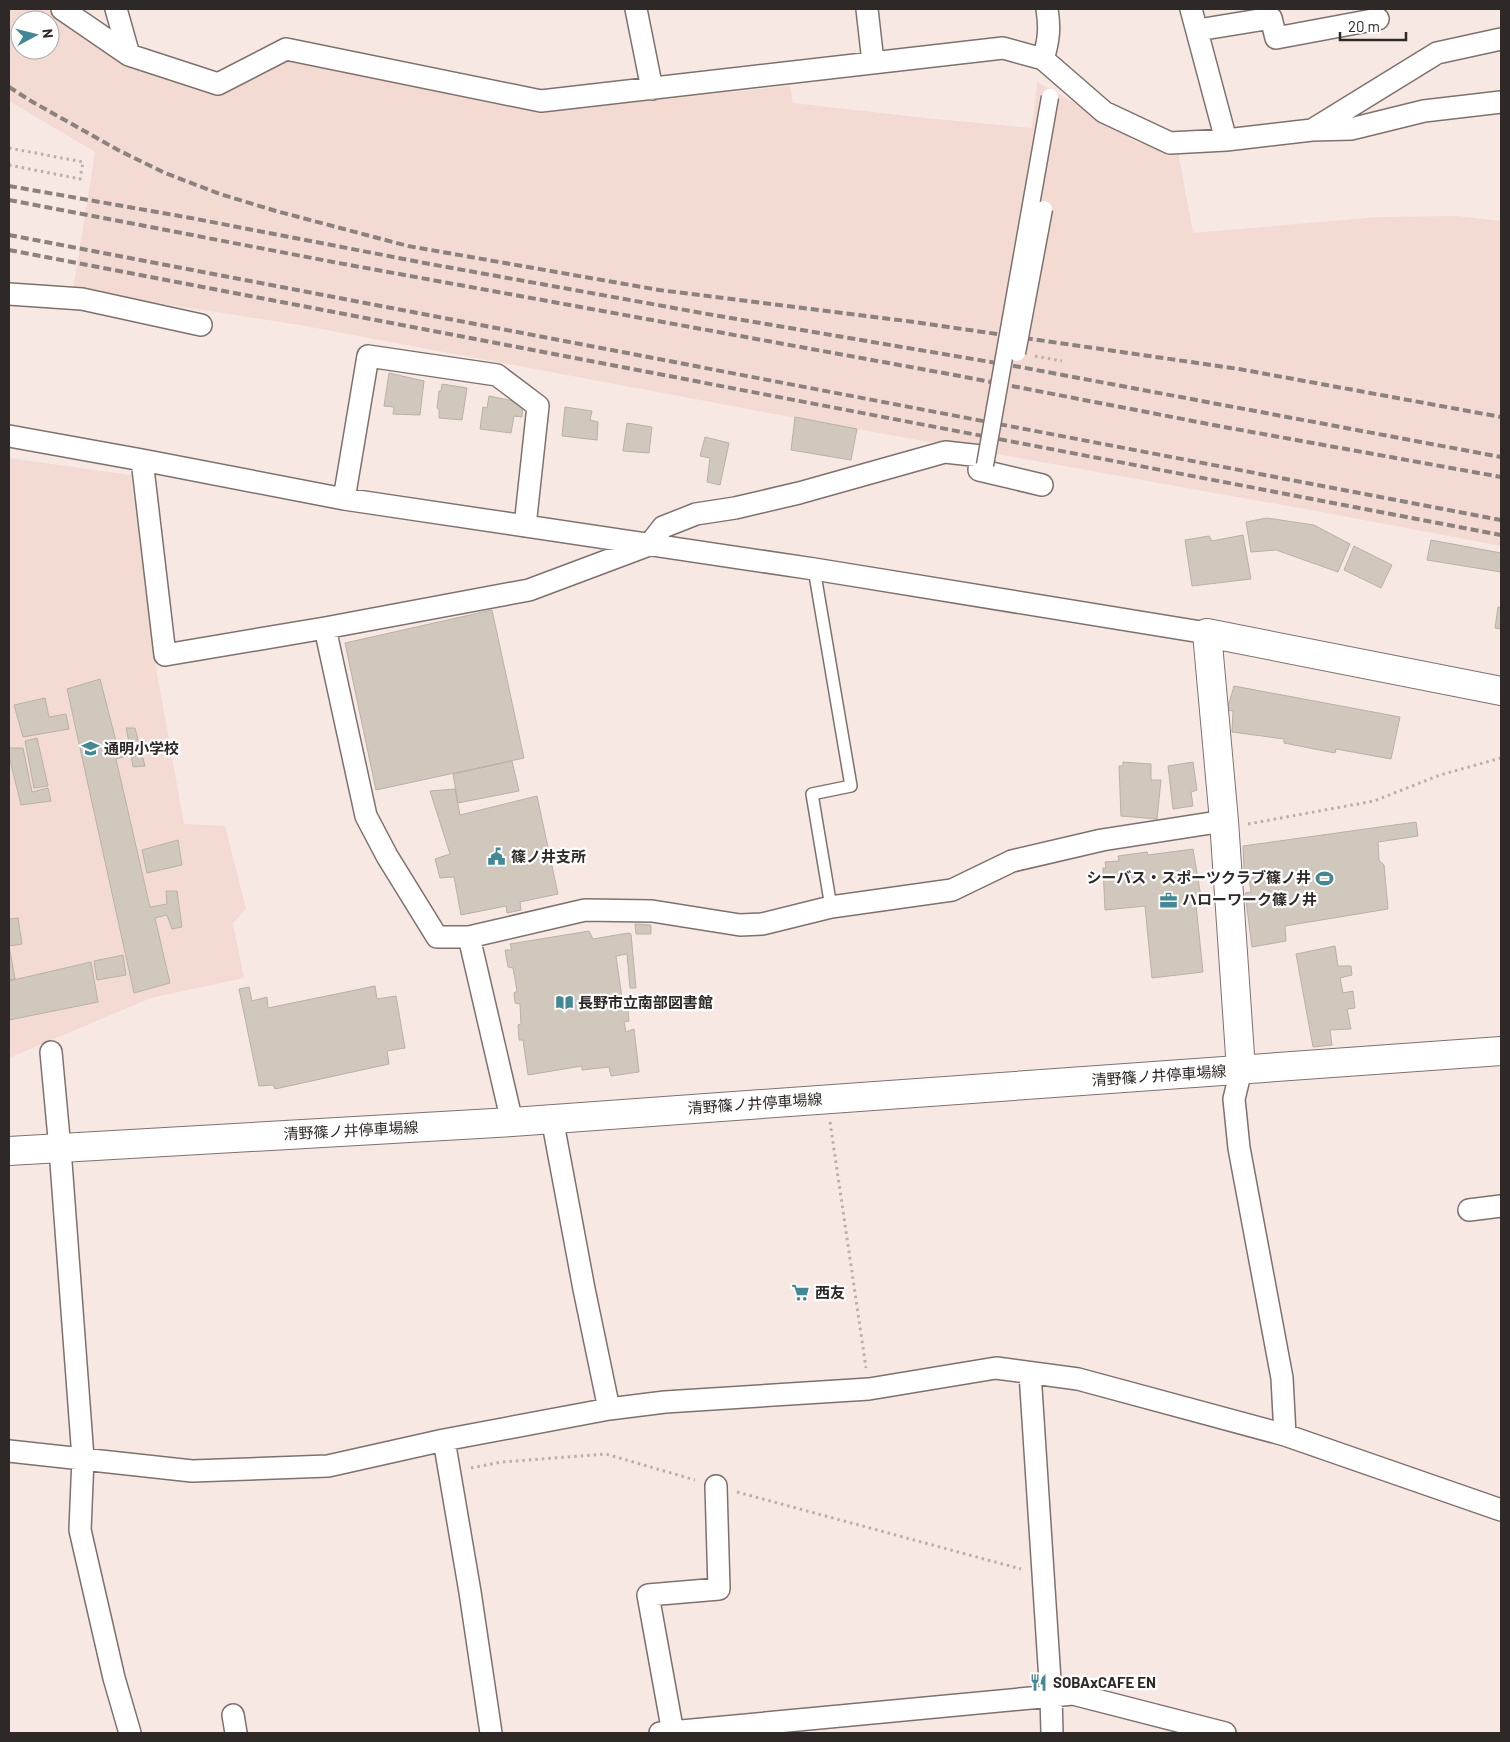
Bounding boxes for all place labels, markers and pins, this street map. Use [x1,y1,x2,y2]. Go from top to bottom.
school or university icon: 通明小学校 [80,739,100,759]
place label: 通明小学校 [104,739,179,757]
public building icon: 篠ノ井支所 [487,847,507,867]
place label: 篠ノ井支所 [511,847,586,865]
place label: シーバス・スポーツクラブ篠ノ井 [1086,868,1311,886]
sports icon: シーバス・スポーツクラブ篠ノ井 [1315,868,1335,888]
office icon: ハローワーク篠ノ井 [1158,890,1178,910]
place label: ハローワーク篠ノ井 [1182,890,1317,908]
library icon: 長野市立南部図書館 [554,993,574,1013]
place label: 長野市立南部図書館 [578,993,713,1011]
supermarket icon: 西友 [791,1283,811,1303]
place label: 西友 [815,1283,845,1301]
restaurant icon: SOBAxCAFE EN [1029,1673,1049,1693]
place label: SOBAxCAFE EN [1053,1673,1156,1691]

